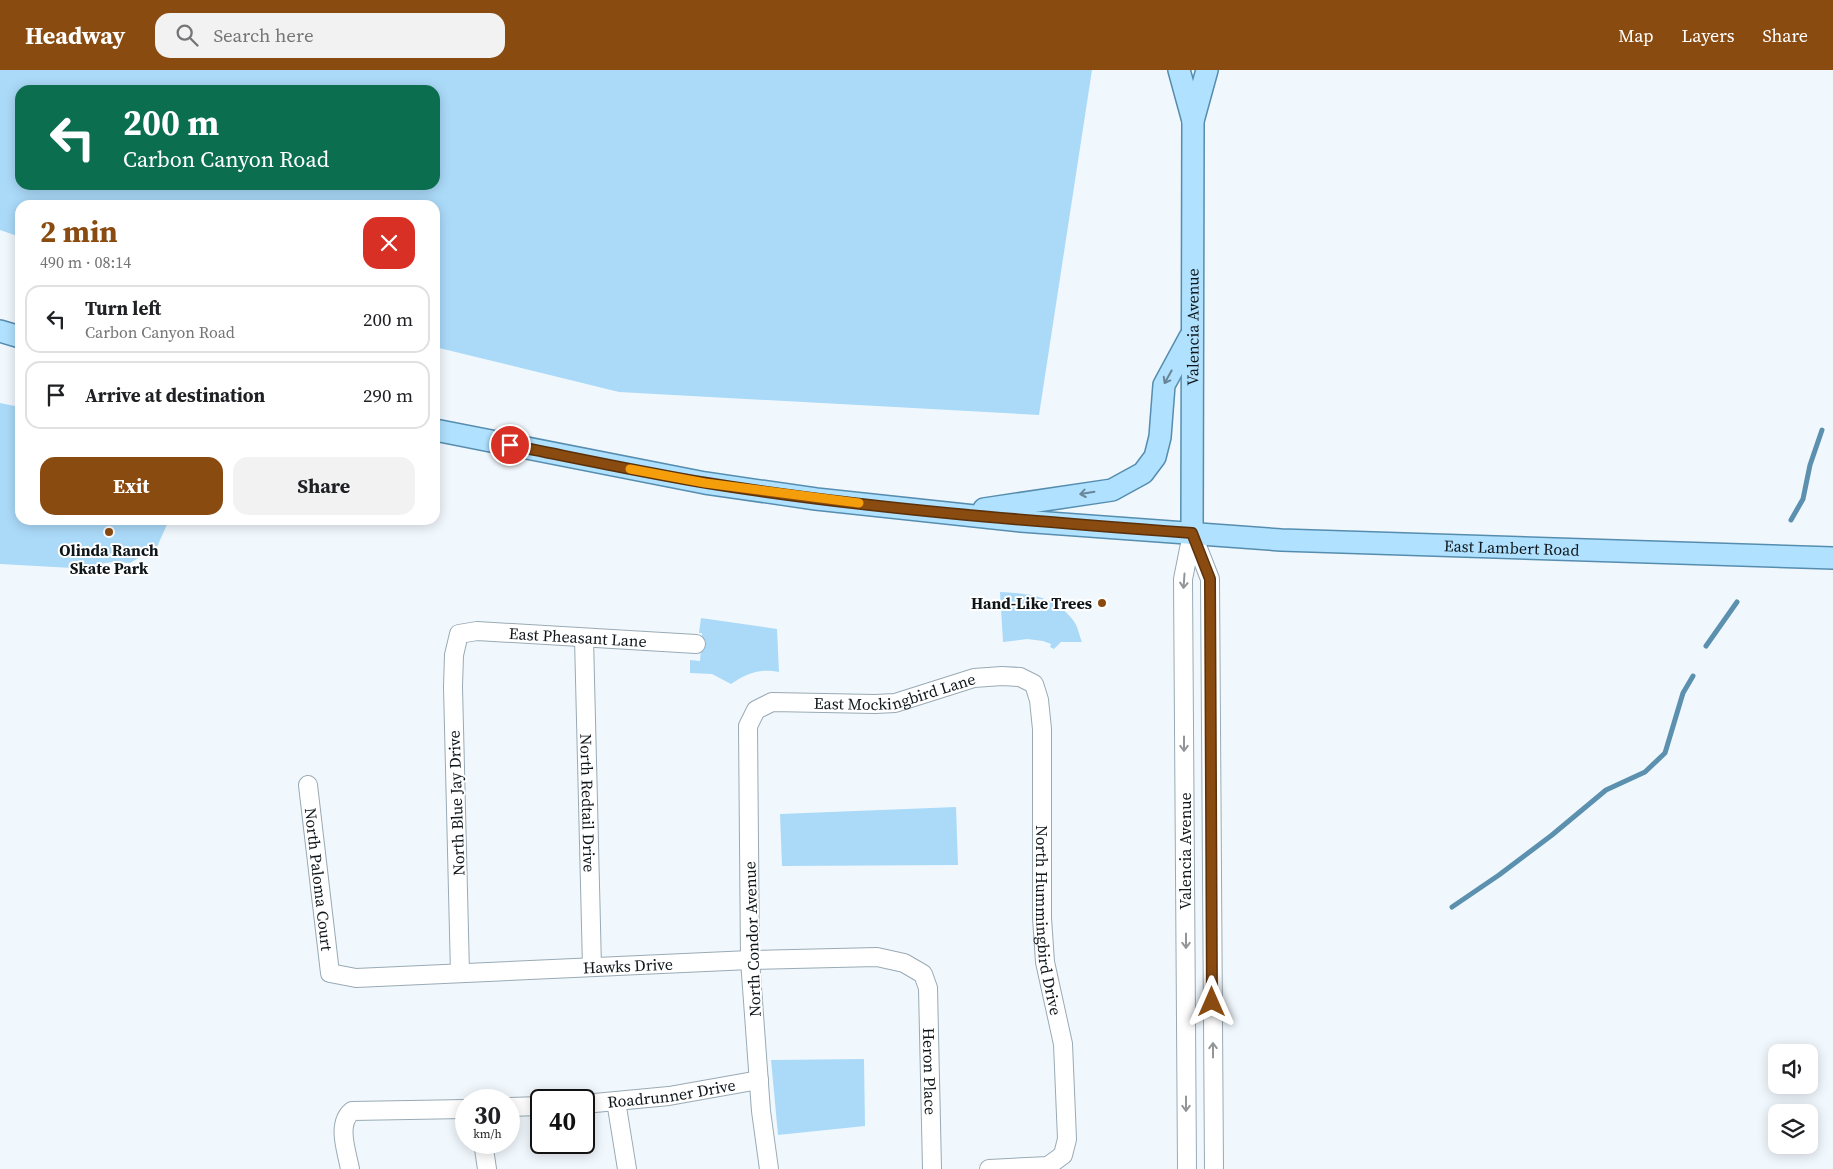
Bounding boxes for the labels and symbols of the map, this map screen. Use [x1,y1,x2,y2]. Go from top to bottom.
street label: Valencia Avenue [1181,268,1204,386]
one-way arrow [1163,369,1172,384]
pin [489,424,531,466]
one-way arrow [1079,489,1095,499]
marker: Olinda Ranch Skate Park [103,526,115,538]
street label: East Lambert Road [1444,534,1580,561]
place label: Olinda Ranch Skate Park [59,539,159,579]
one-way arrow [1179,573,1188,589]
place label: Hand-Like Trees [971,592,1092,614]
marker: Hand-Like Trees [1096,597,1108,609]
street label: East Pheasant Lane [508,622,647,652]
street label: East Mockingbird Lane [814,667,978,715]
street label: North Blue Jay Drive [442,730,470,876]
street label: North Redtail Drive [575,733,601,873]
one-way arrow [1179,736,1189,752]
street label: Valencia Avenue [1174,792,1196,910]
street label: North Paloma Court [300,807,338,953]
street label: North Hummingbird Drive [1031,825,1067,1017]
street label: North Condor Avenue [738,861,766,1017]
one-way arrow [1181,933,1191,949]
street label: Hawks Drive [583,953,673,979]
position arrow [1185,975,1237,1027]
street label: Heron Place [918,1027,942,1115]
one-way arrow [1208,1043,1218,1059]
street label: Roadrunner Drive [606,1073,737,1113]
speed limit sign: 40 [530,1089,595,1154]
one-way arrow [1181,1096,1191,1112]

